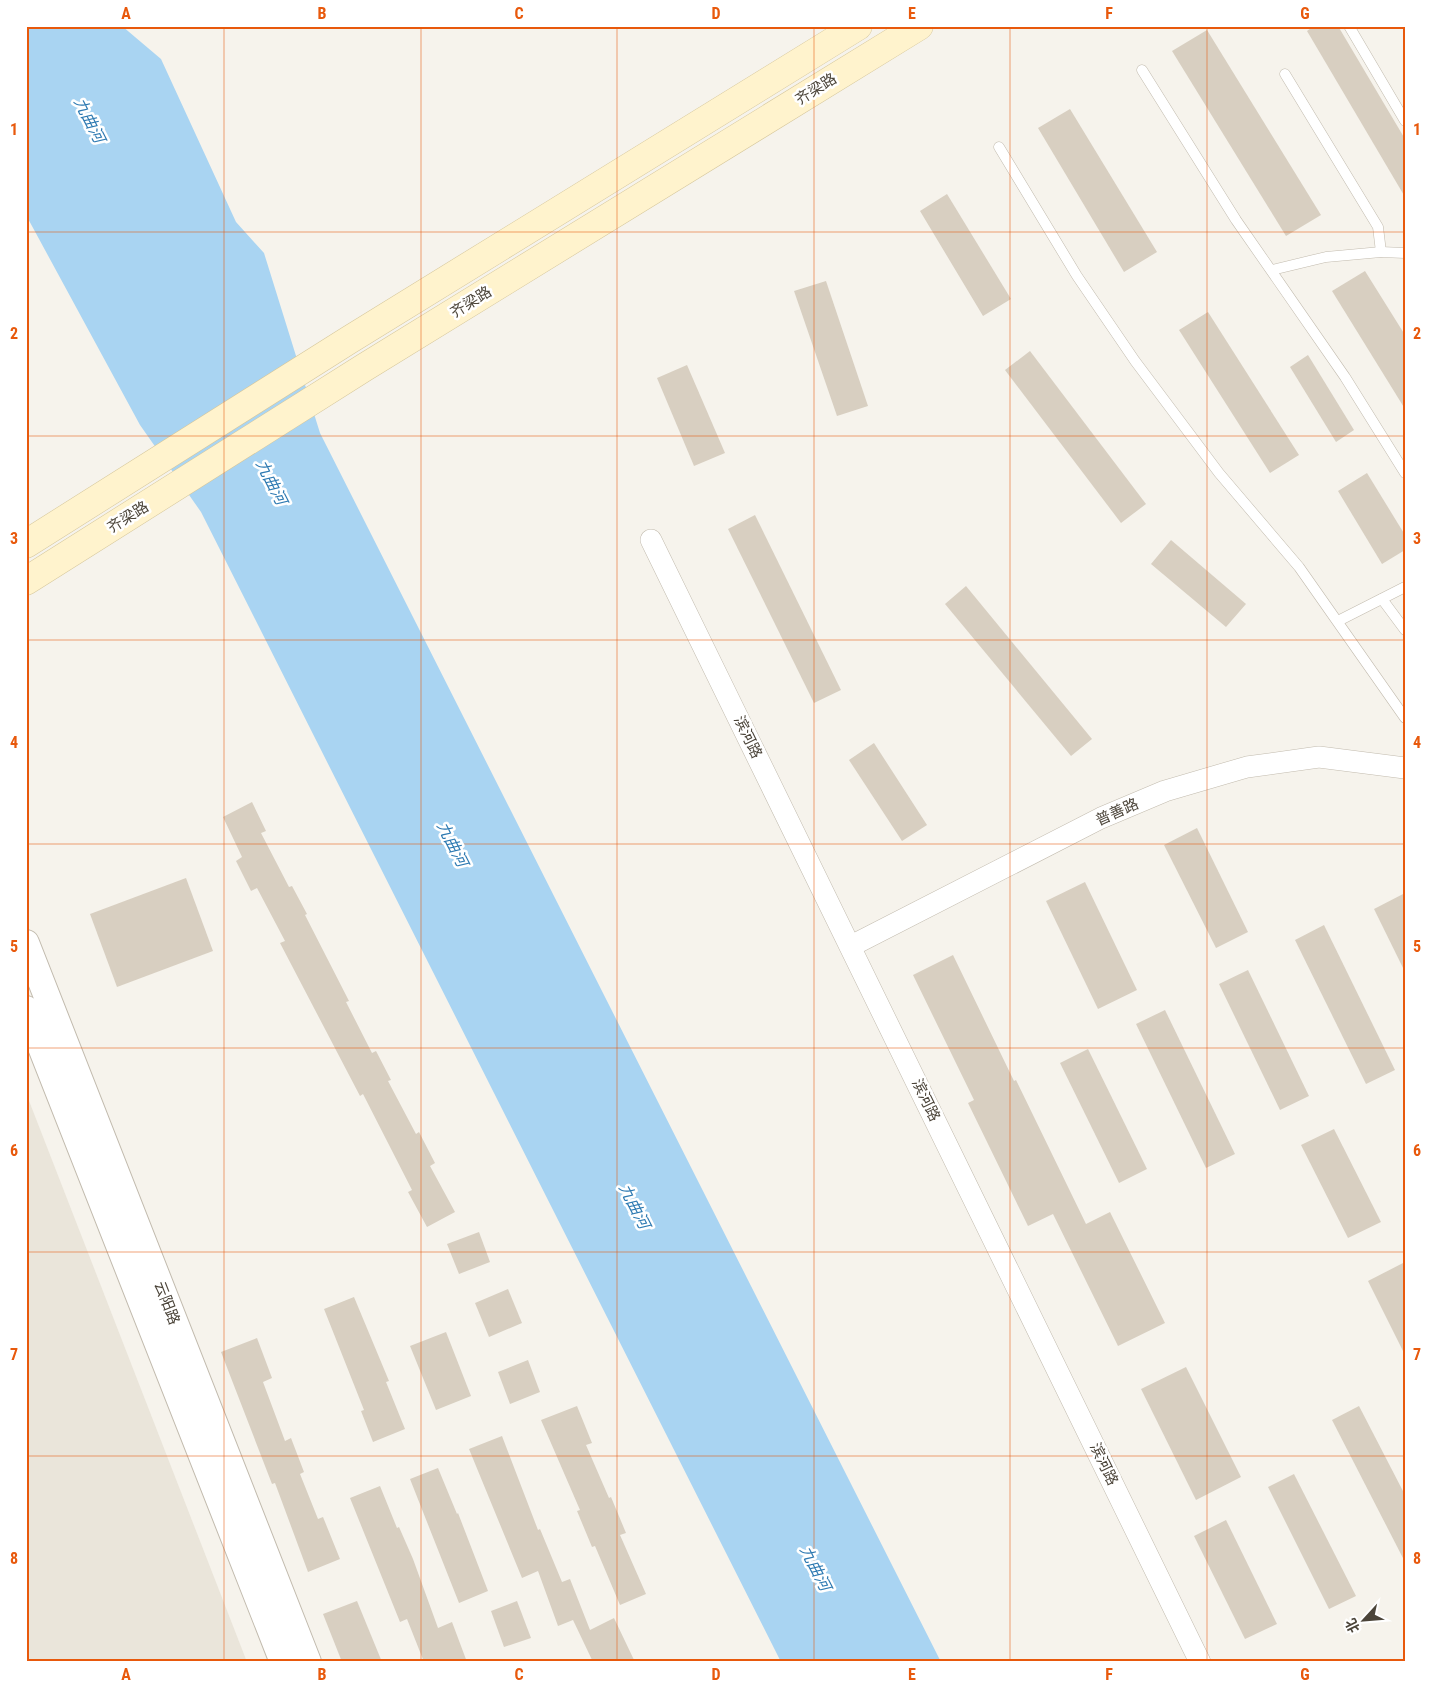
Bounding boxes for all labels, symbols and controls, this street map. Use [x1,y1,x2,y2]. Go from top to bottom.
text: A [121,4,131,23]
text: B [318,4,327,23]
text: C [514,4,524,23]
text: D [711,4,721,23]
text: E [908,4,916,23]
text: F [1105,4,1113,23]
text: G [1300,4,1310,23]
street label: 齐梁路 [792,69,840,109]
water label: 九曲河 [70,95,110,149]
text: 1 [10,120,18,139]
text: 1 [1413,120,1421,139]
street label: 齐梁路 [447,282,495,322]
text: 2 [10,324,18,343]
text: 2 [1413,324,1421,343]
water label: 九曲河 [252,457,292,511]
street label: 齐梁路 [104,497,152,537]
text: 3 [10,529,18,548]
text: 3 [1413,529,1421,548]
street label: 滨河路 [730,713,766,761]
text: 4 [10,733,18,752]
text: 4 [1413,733,1421,752]
street label: 普善路 [1093,795,1141,829]
water label: 九曲河 [433,819,473,873]
text: 5 [10,937,18,956]
text: 5 [1413,937,1421,956]
street label: 滨河路 [908,1076,944,1124]
text: 6 [10,1141,18,1160]
text: 6 [1413,1141,1421,1160]
water label: 九曲河 [615,1181,655,1235]
street label: 云阳路 [151,1279,183,1327]
text: 7 [10,1345,18,1364]
text: 7 [1413,1345,1421,1364]
street label: 滨河路 [1086,1440,1122,1488]
water label: 九曲河 [796,1543,836,1597]
text: 8 [10,1549,18,1568]
text: 8 [1413,1549,1421,1568]
north arrow [1338,1596,1388,1646]
text: 北 [1342,1616,1363,1635]
text: A [121,1665,131,1684]
text: B [318,1665,327,1684]
text: C [514,1665,524,1684]
text: D [711,1665,721,1684]
text: E [908,1665,916,1684]
text: F [1105,1665,1113,1684]
text: G [1300,1665,1310,1684]

